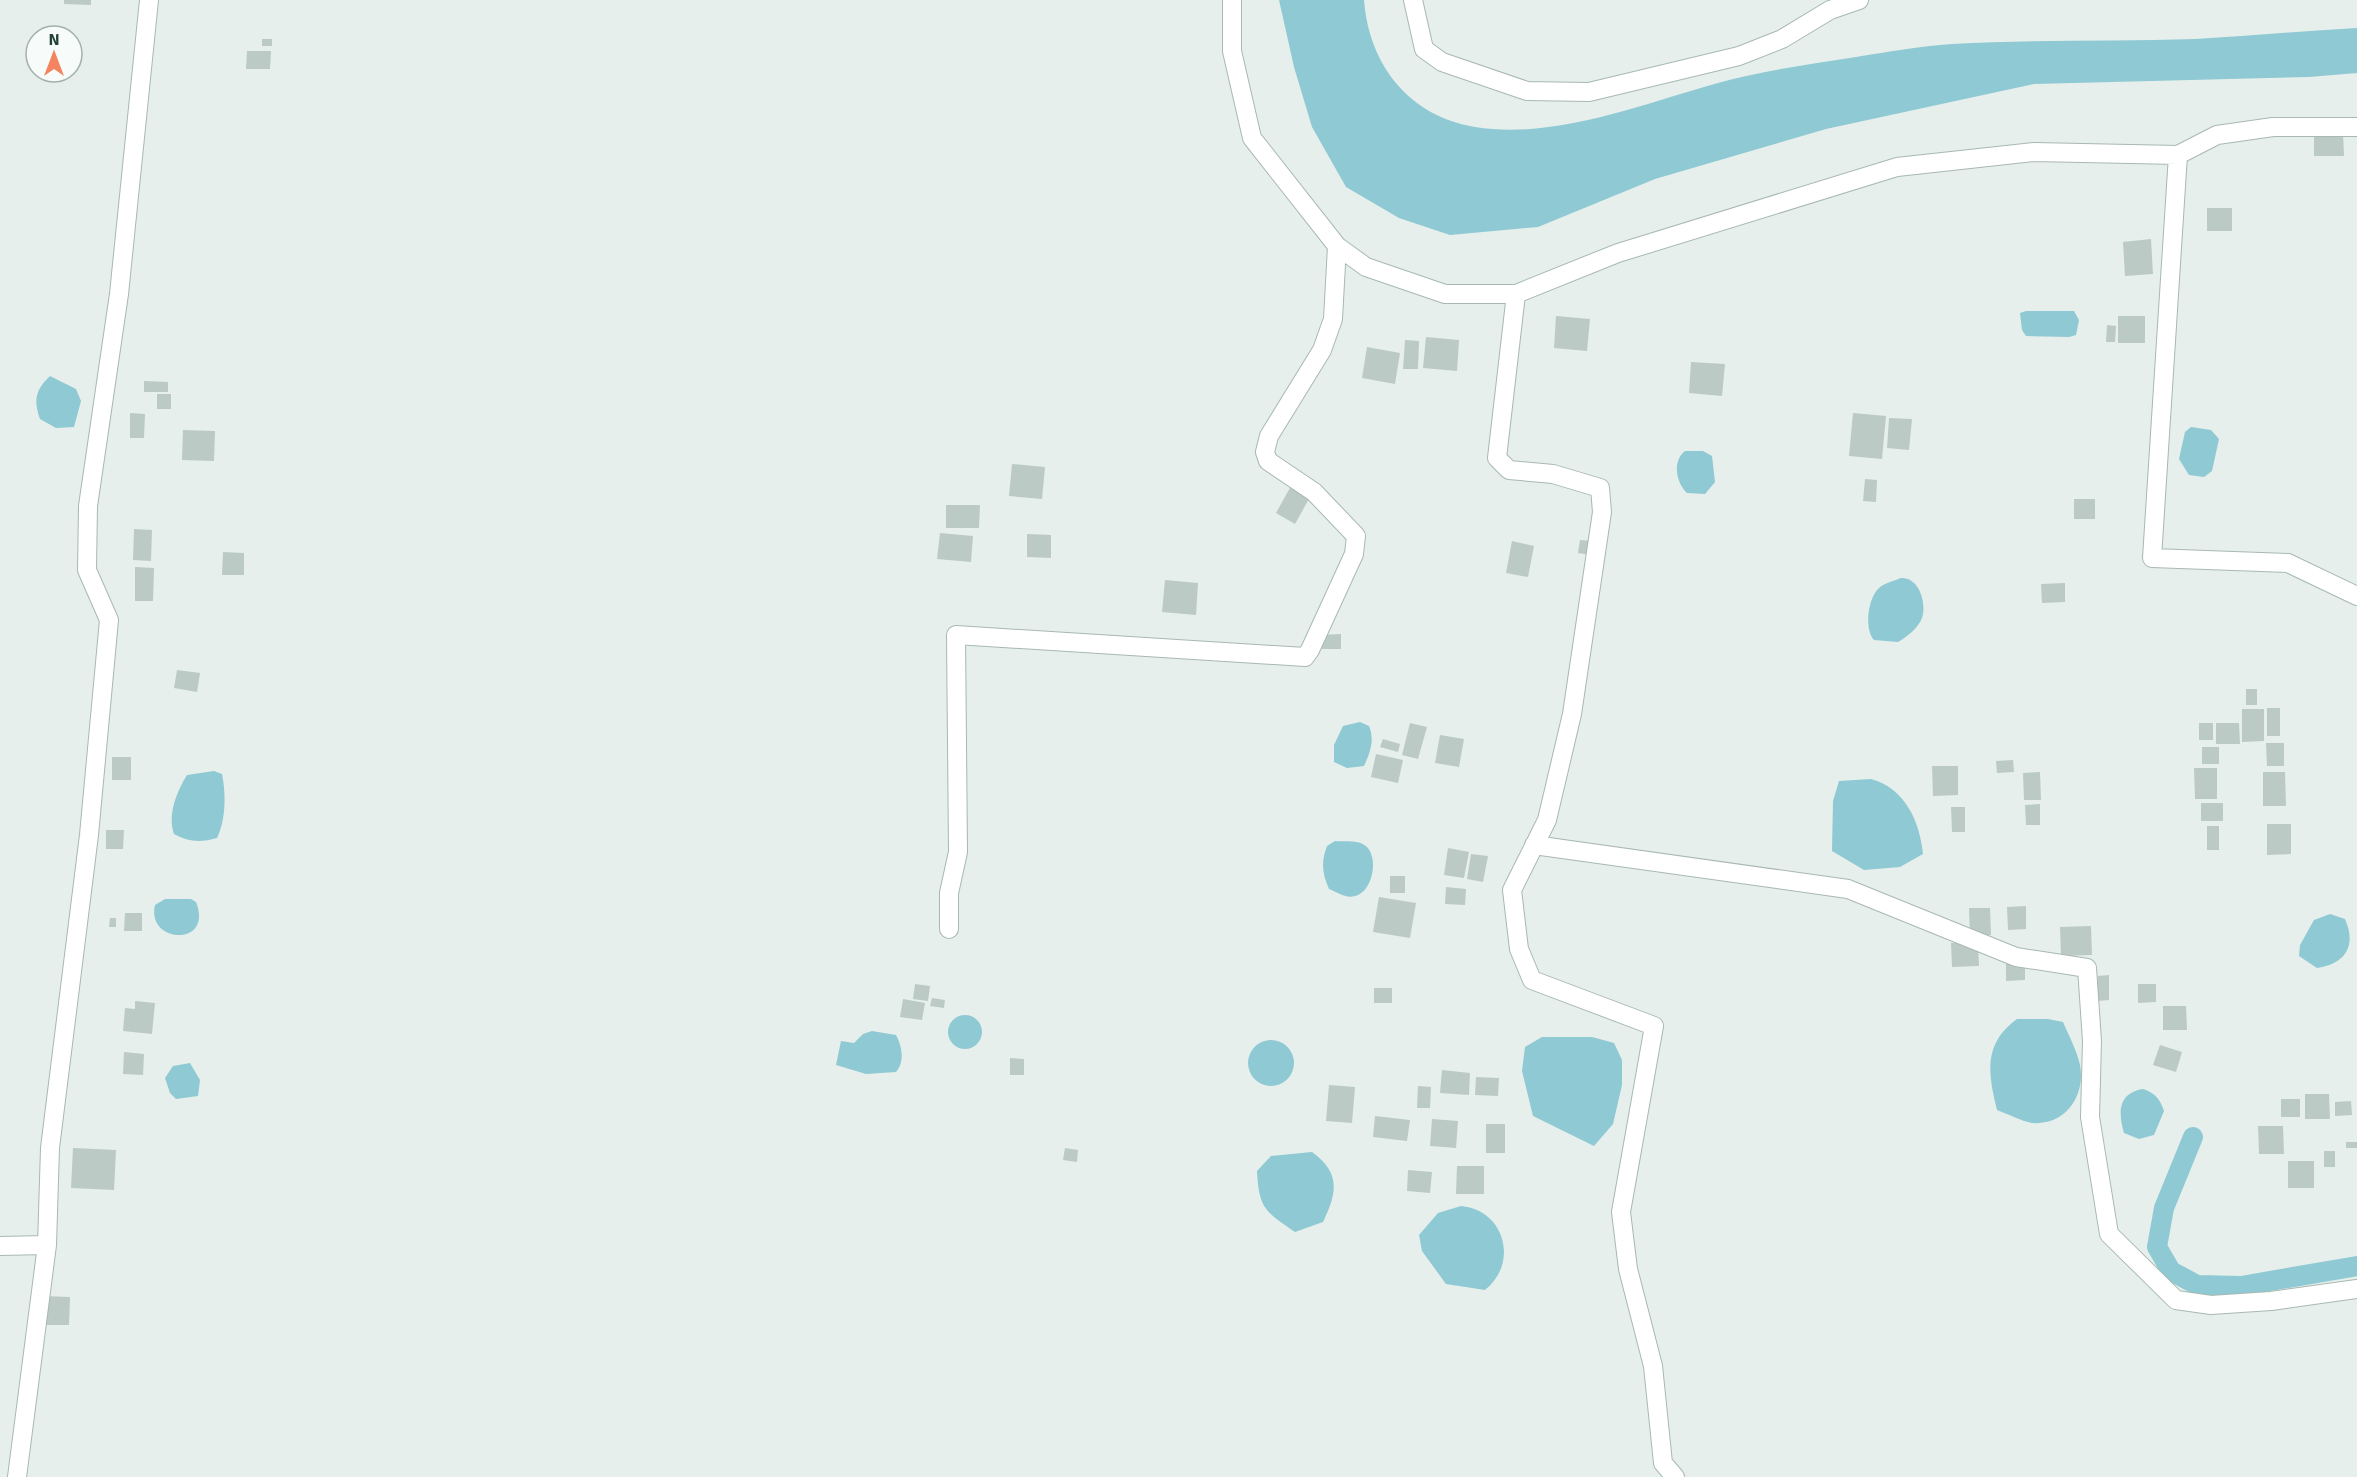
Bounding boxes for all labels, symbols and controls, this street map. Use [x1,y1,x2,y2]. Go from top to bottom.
north arrow [24,24,84,84]
text: N [48,30,60,50]

